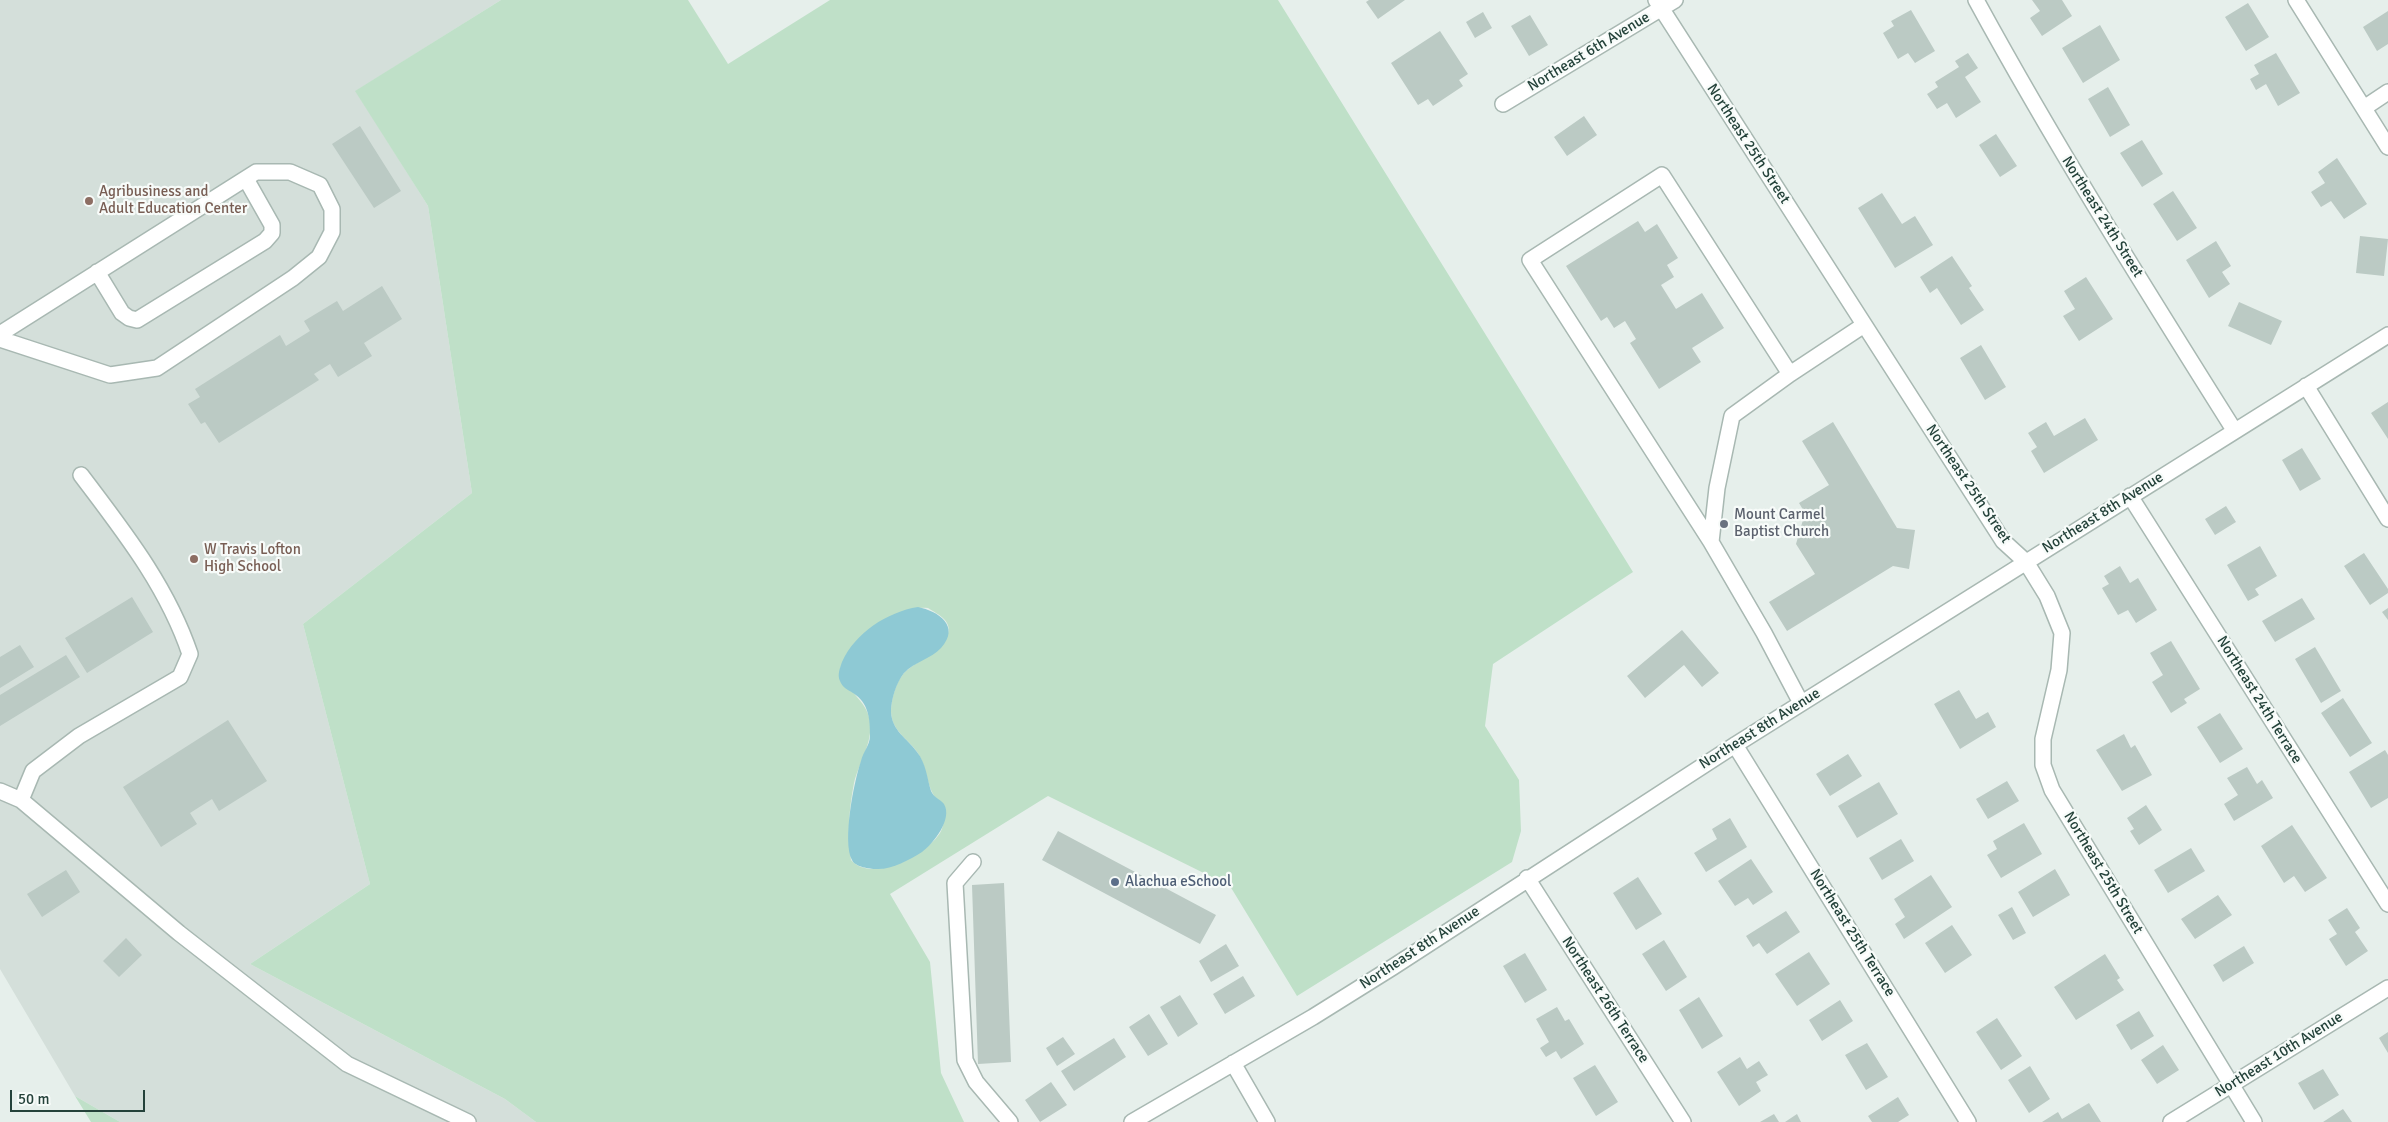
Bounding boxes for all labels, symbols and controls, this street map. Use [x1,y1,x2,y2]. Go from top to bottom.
street label: Northeast 6th Avenue [1525,8,1653,96]
street label: Northeast 25th Street [1702,81,1794,207]
street label: Northeast 24th Street [2057,153,2147,281]
place label: Agribusiness and Adult Education Center [99,183,247,218]
marker: Agribusiness and Adult Education Center [83,195,95,207]
street label: Northeast 25th Street [1922,421,2014,547]
street label: Northeast 8th Avenue [2039,468,2167,558]
place label: Mount Carmel Baptist Church [1734,506,1829,541]
marker: Mount Carmel Baptist Church [1718,518,1730,530]
place label: W Travis Lofton High School [204,541,301,576]
marker: W Travis Lofton High School [188,553,200,565]
street label: Northeast 24th Terrace [2212,633,2306,767]
street label: Northeast 8th Avenue [1696,684,1824,774]
street label: Northeast 25th Street [2059,809,2147,937]
street label: Northeast 25th Terrace [1805,866,1899,1000]
place label: Alachua eSchool [1125,873,1231,891]
marker: Alachua eSchool [1109,876,1121,888]
street label: Northeast 8th Avenue [1357,903,1483,993]
street label: Northeast 26th Terrace [1557,933,1653,1067]
street label: Northeast 10th Avenue [2212,1008,2346,1102]
scale bar [12,1080,148,1112]
text: 50 m [18,1090,49,1108]

